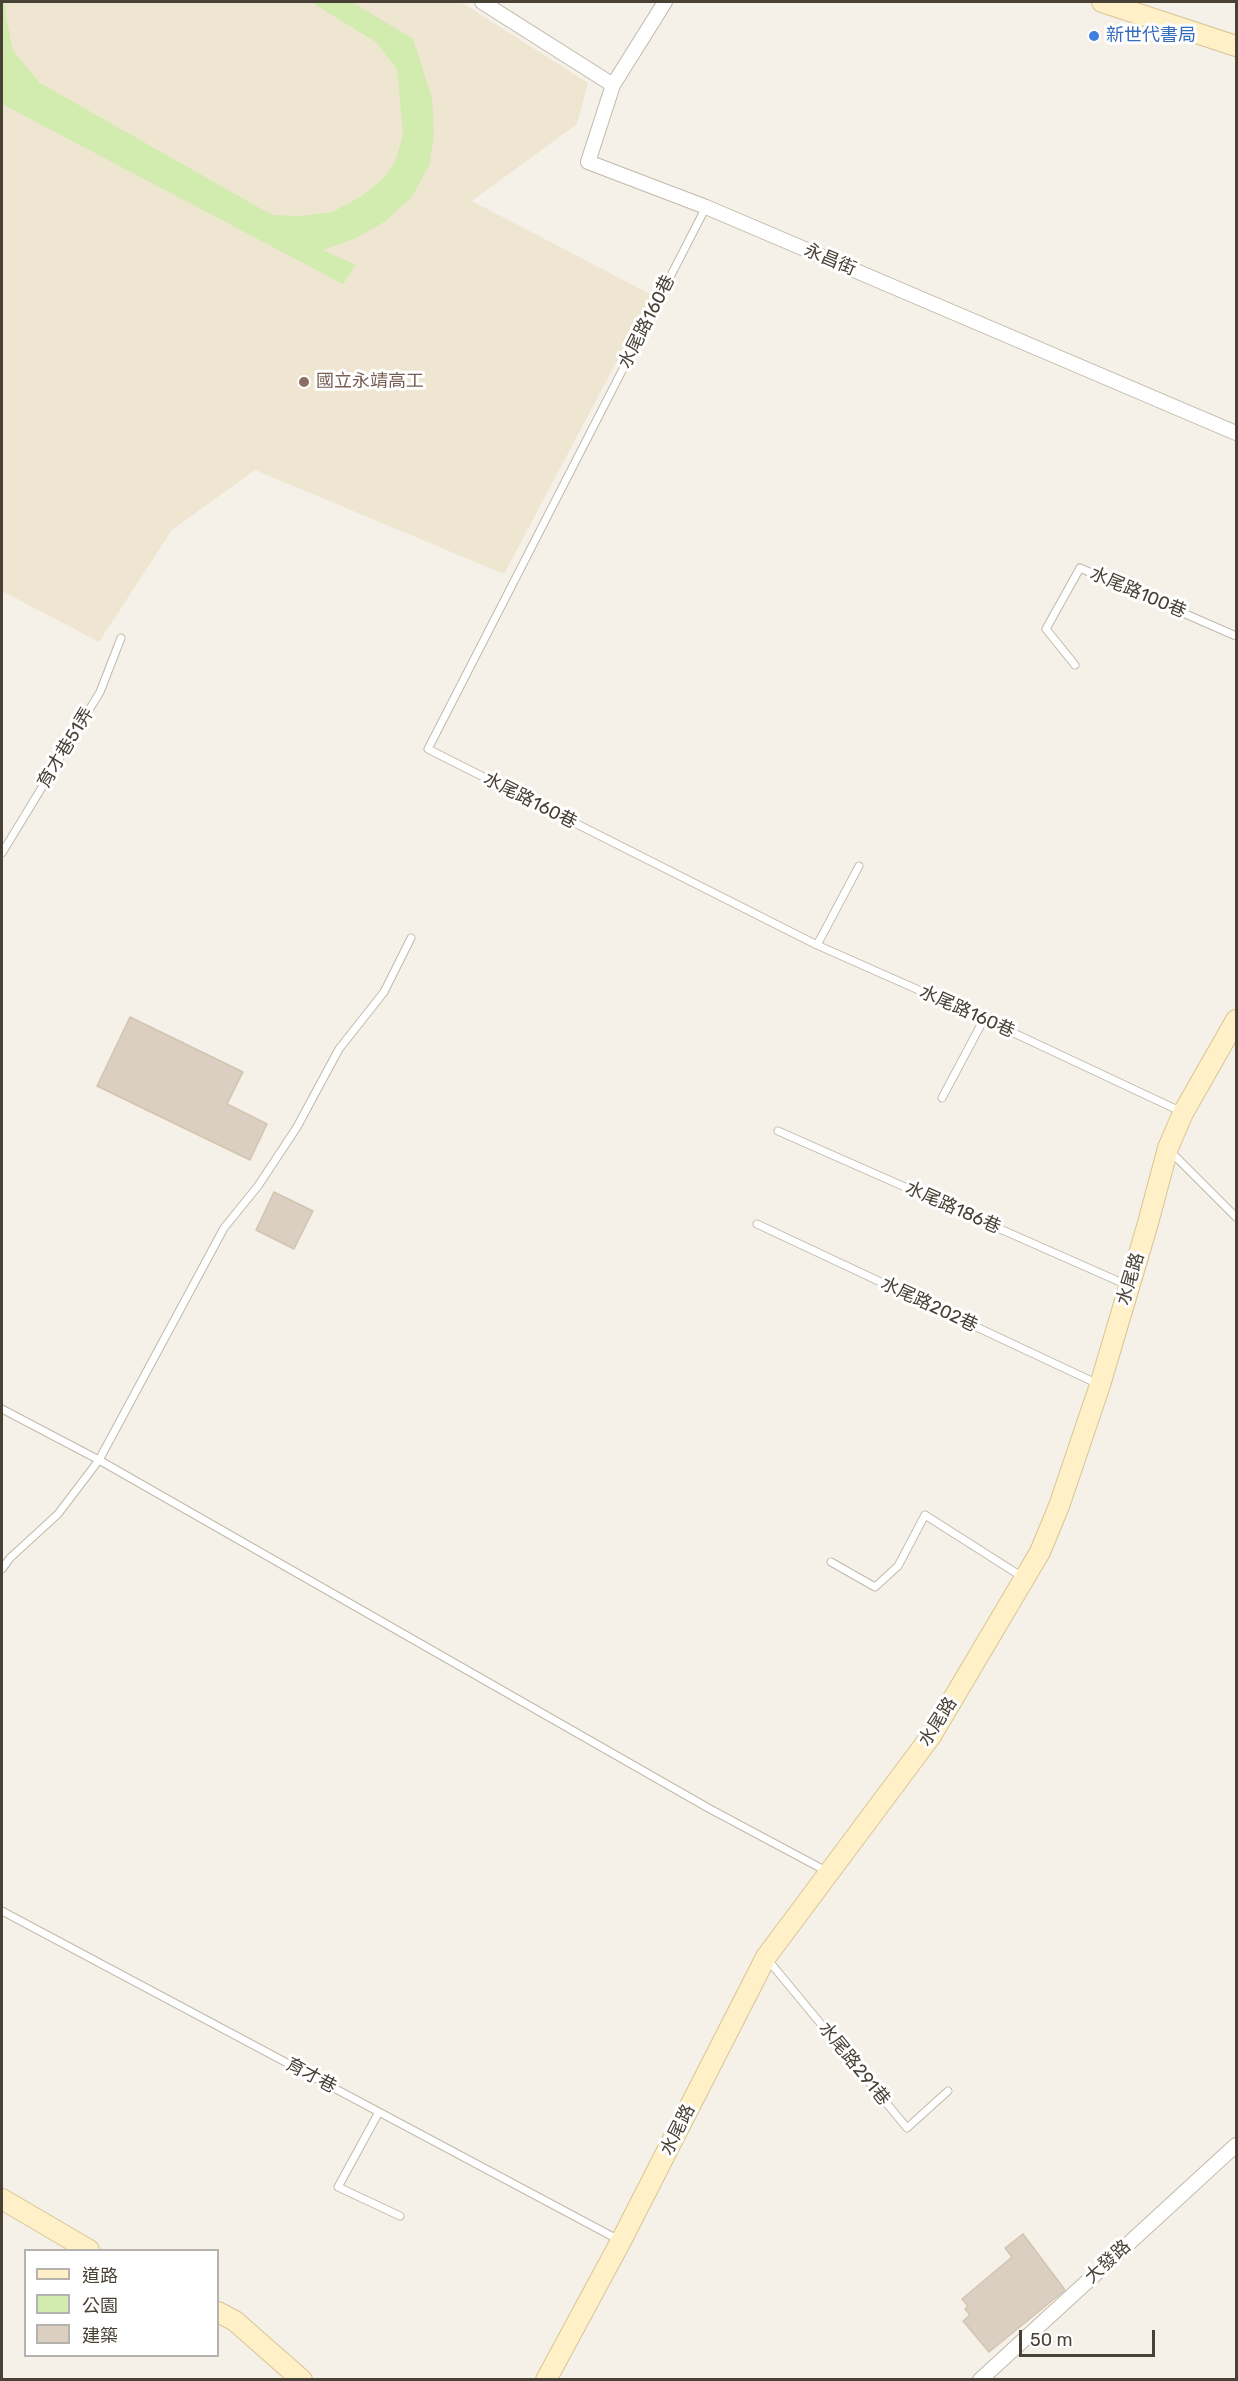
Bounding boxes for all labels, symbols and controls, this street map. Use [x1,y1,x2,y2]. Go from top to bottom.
place label: 新世代書局 [1106,25,1196,47]
marker: 新世代書局 [1087,29,1101,43]
street label: 永昌街 [801,240,859,280]
street label: 水尾路160巷 [614,272,680,372]
place label: 國立永靖高工 [316,371,424,393]
marker: 國立永靖高工 [297,375,311,389]
street label: 水尾路100巷 [1087,563,1189,623]
street label: 育才巷51弄 [34,704,98,792]
street label: 水尾路160巷 [480,768,580,834]
street label: 水尾路160巷 [916,981,1018,1043]
street label: 水尾路186巷 [902,1177,1004,1239]
street label: 水尾路 [1113,1250,1149,1308]
street label: 水尾路202巷 [877,1273,981,1337]
street label: 水尾路 [914,1693,962,1751]
street label: 水尾路291巷 [814,2018,894,2110]
street label: 育才巷 [282,2054,340,2098]
street label: 水尾路 [656,2101,700,2159]
street label: 大發路 [1081,2236,1135,2288]
legend [24,2249,219,2357]
text: 道路 [82,2265,118,2287]
text: 公園 [82,2295,118,2317]
scale bar [1022,2318,1158,2356]
text: 建築 [82,2325,118,2347]
text: 50 m [1030,2329,1073,2351]

